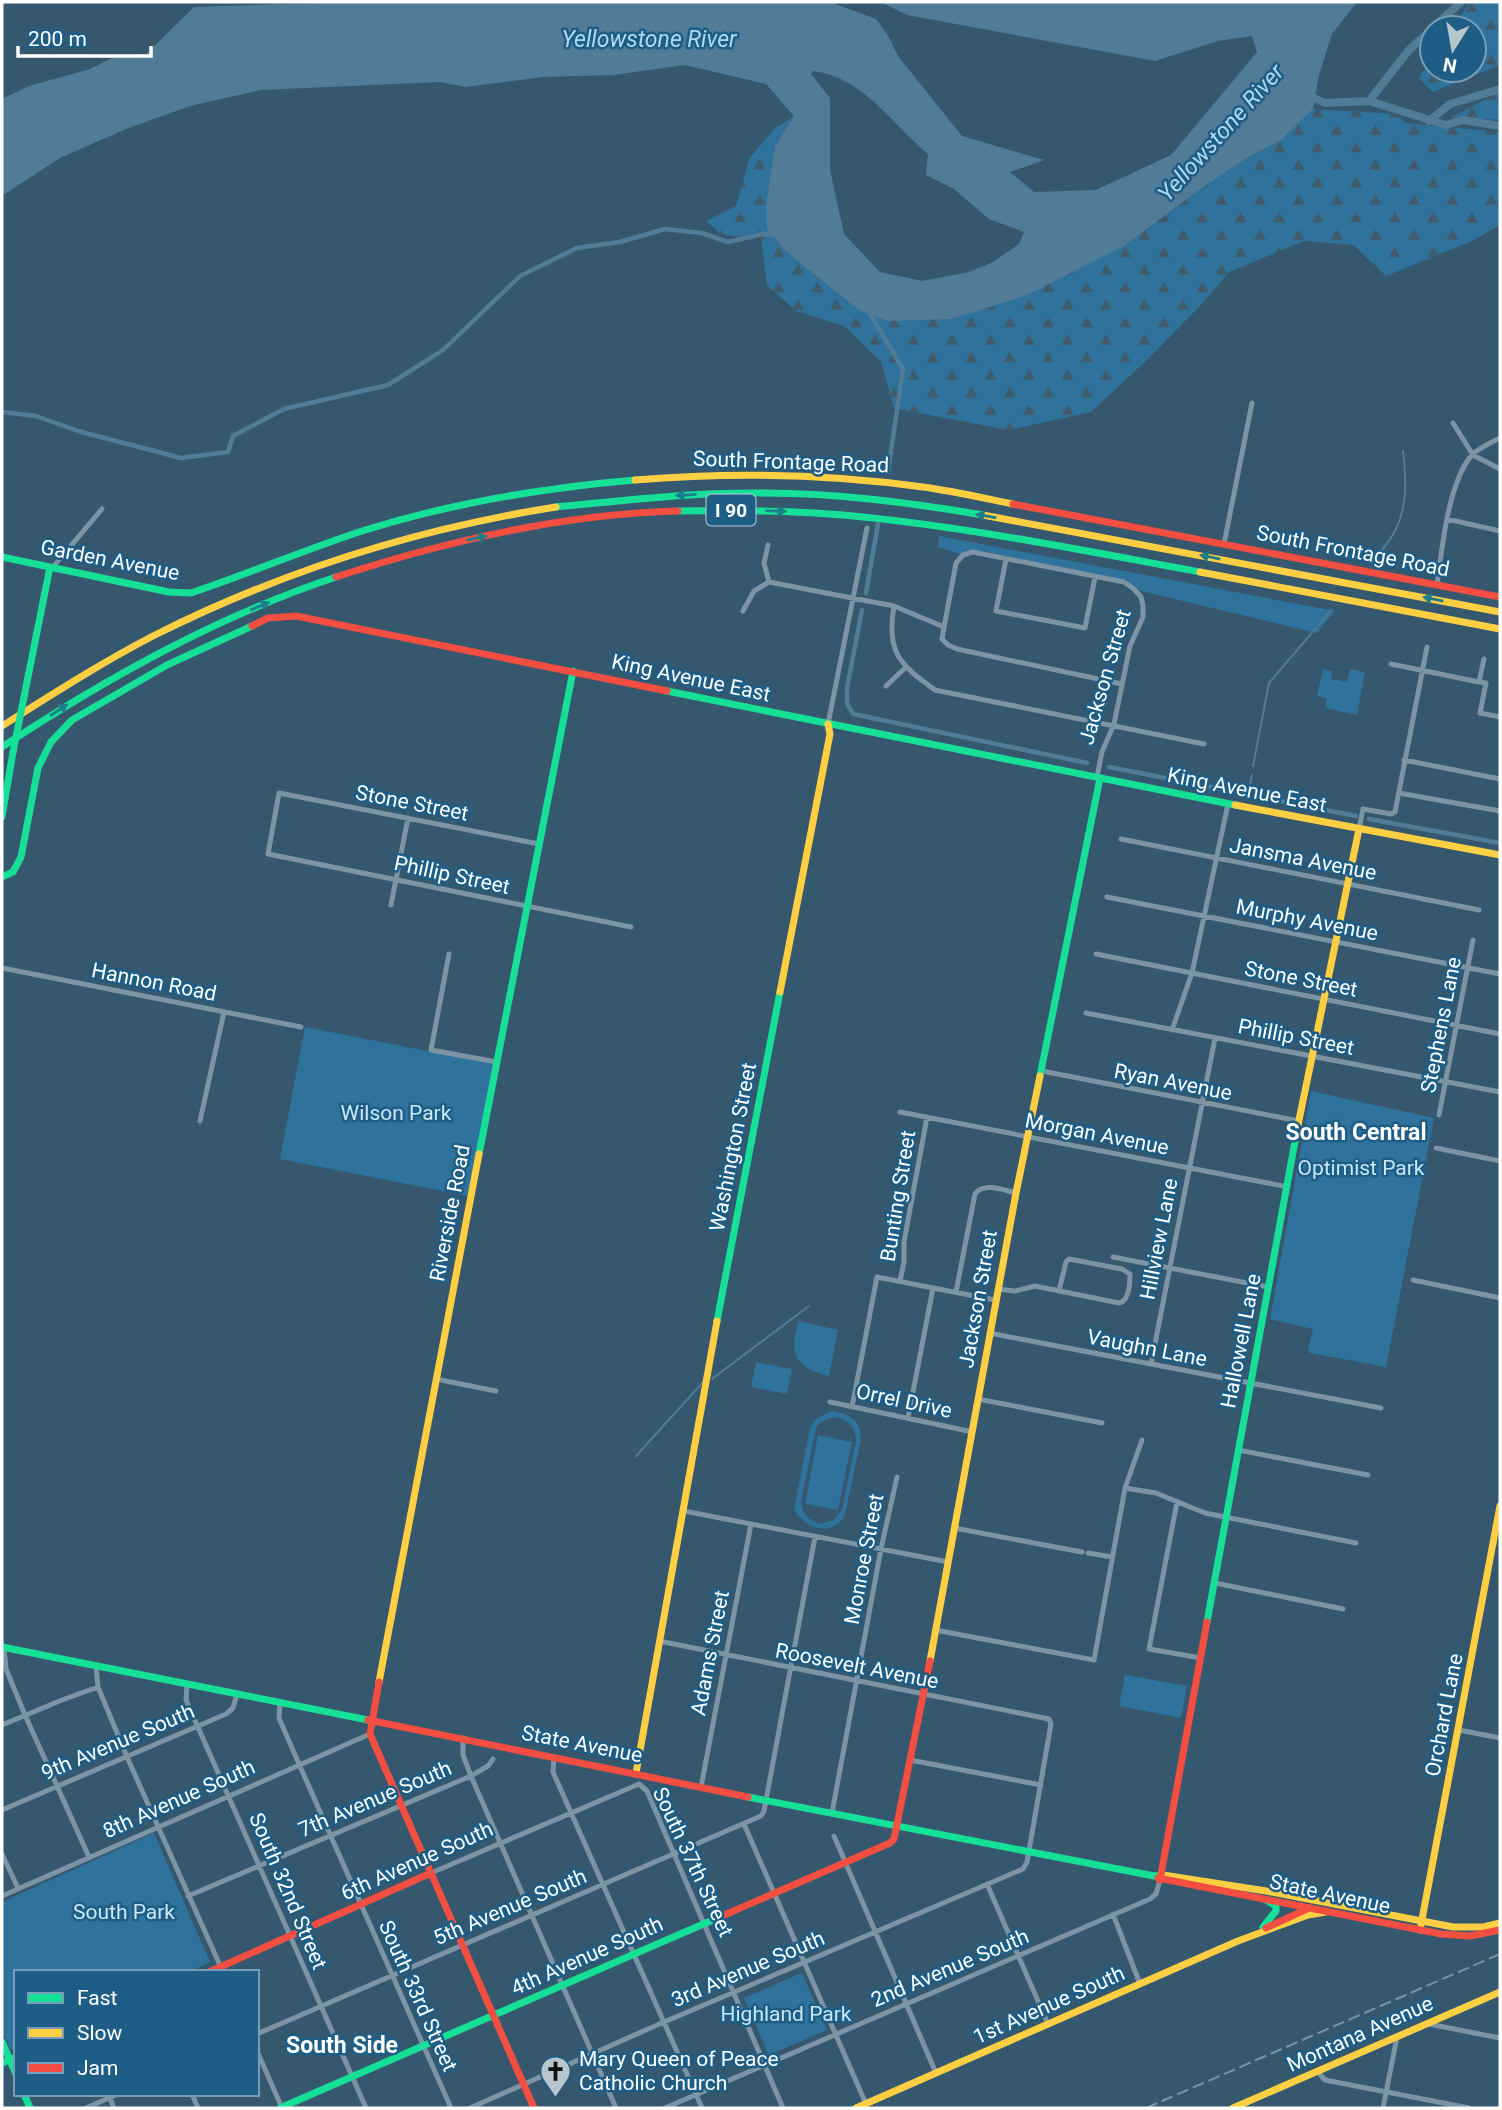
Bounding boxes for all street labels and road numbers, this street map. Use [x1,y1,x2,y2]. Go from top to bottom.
street label: South Frontage Road [693,447,889,477]
road number: I 90 [706,495,756,526]
street label: South Frontage Road [1254,521,1452,581]
street label: Garden Avenue [38,535,182,585]
street label: Jackson Street [1074,606,1136,747]
street label: King Avenue East [609,649,773,707]
street label: King Avenue East [1165,763,1329,817]
street label: Stone Street [354,780,471,826]
street label: Jansma Avenue [1227,833,1379,885]
street label: Phillip Street [392,851,512,899]
street label: Murphy Avenue [1234,894,1380,946]
street label: Stephens Lane [1416,955,1466,1095]
street label: Stone Street [1243,956,1360,1002]
street label: Hannon Road [90,958,218,1006]
street label: Phillip Street [1236,1014,1356,1060]
street label: Ryan Avenue [1112,1059,1234,1105]
street label: Washington Street [705,1060,761,1233]
street label: Morgan Avenue [1023,1108,1171,1160]
street label: Bunting Street [876,1129,920,1263]
street label: Riverside Road [425,1143,475,1283]
street label: Hillview Lane [1135,1176,1183,1302]
street label: Jackson Street [954,1228,1002,1370]
street label: Hallowell Lane [1216,1272,1266,1410]
street label: Vaughn Lane [1085,1325,1209,1371]
street label: Orrel Drive [854,1379,954,1423]
street label: Monroe Street [840,1492,888,1626]
street label: Adams Street [686,1588,734,1718]
street label: Roosevelt Avenue [773,1638,941,1694]
street label: Orchard Lane [1420,1651,1468,1779]
street label: 9th Avenue South [38,1699,198,1785]
street label: State Avenue [520,1721,644,1767]
street label: 8th Avenue South [99,1755,259,1843]
street label: 7th Avenue South [295,1756,455,1842]
street label: South 37th Street [648,1783,738,1941]
street label: South 32nd Street [244,1809,332,1973]
street label: 6th Avenue South [337,1817,497,1905]
street label: 5th Avenue South [430,1864,590,1950]
street label: State Avenue [1268,1870,1392,1918]
street label: 4th Avenue South [507,1912,667,2000]
street label: South 33rd Street [374,1917,462,2075]
street label: 2nd Avenue South [868,1924,1032,2012]
street label: 3rd Avenue South [668,1926,828,2012]
street label: 1st Avenue South [970,1961,1128,2049]
street label: Montana Avenue [1283,1991,1437,2077]

